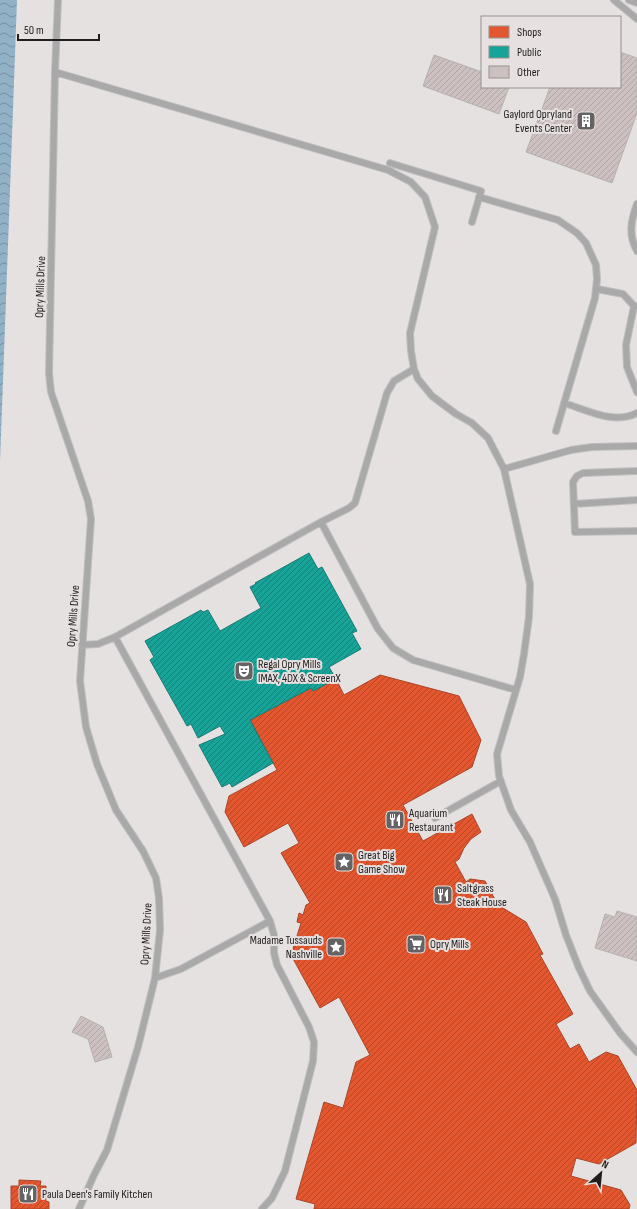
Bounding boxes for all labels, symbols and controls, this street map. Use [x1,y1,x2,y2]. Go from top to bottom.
scale bar [18,16,99,42]
legend [481,16,621,88]
text: 50 m [24,23,44,38]
text: Shops [517,25,542,40]
text: Public [517,45,542,60]
text: Other [517,65,541,80]
place label: Gaylord Opryland Events Center [503,107,573,136]
building icon: Gaylord Opryland Events Center [575,110,597,132]
street label: Opry Mills Drive [32,256,49,318]
street label: Opry Mills Drive [64,584,83,647]
place label: Regal Opry Mills IMAX, 4DX & ScreenX [258,657,342,686]
theatre icon: Regal Opry Mills IMAX, 4DX & ScreenX [233,660,255,682]
place label: Aquarium Restaurant [408,806,454,835]
restaurant icon: Aquarium Restaurant [384,809,406,831]
place label: Great Big Game Show [358,848,405,877]
place icon: Great Big Game Show [333,851,355,873]
place label: Saltgrass Steak House [457,881,507,910]
restaurant icon: Saltgrass Steak House [432,884,454,906]
street label: Opry Mills Drive [137,903,156,965]
place label: Madame Tussauds Nashville [250,933,322,962]
supermarket icon: Opry Mills [405,933,427,955]
place icon: Madame Tussauds Nashville [325,936,347,958]
place label: Opry Mills [430,937,469,952]
north arrow [581,1153,621,1193]
text: N [600,1157,611,1172]
restaurant icon: Paula Deen's Family Kitchen [17,1183,39,1205]
place label: Paula Deen's Family Kitchen [42,1187,152,1202]

